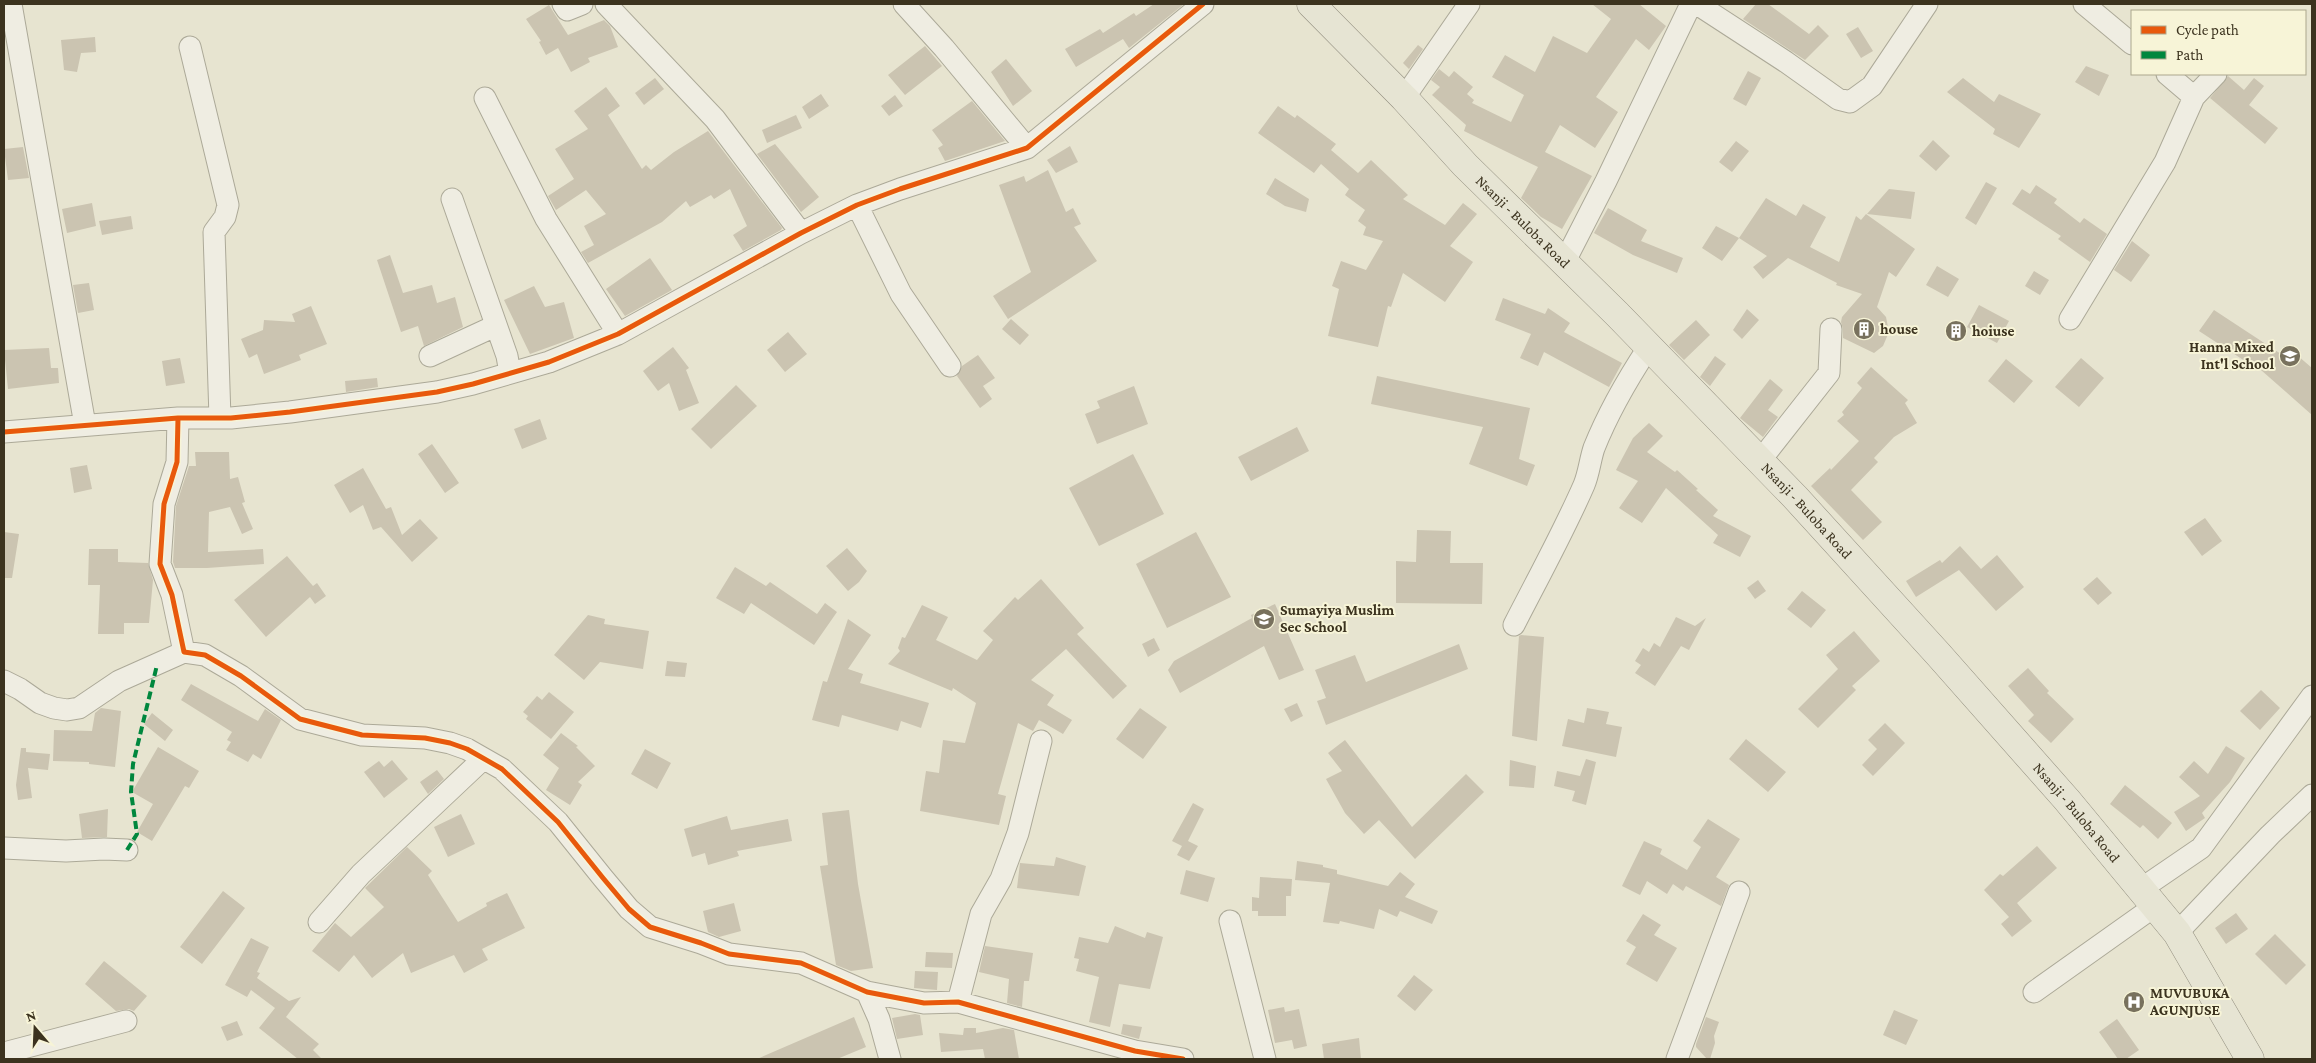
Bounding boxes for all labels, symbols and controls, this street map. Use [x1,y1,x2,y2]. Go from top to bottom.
legend [2131,10,2306,75]
text: Cycle path [2176,22,2239,39]
text: Path [2176,47,2203,63]
street label: Nsanji - Buloba Road [1473,172,1573,271]
building icon: house [1852,317,1876,341]
building icon: hoiuse [1944,319,1968,343]
place label: house [1880,321,1918,337]
place label: hoiuse [1972,323,2014,339]
place label: Hanna Mixed Int'l School [2189,339,2275,372]
school or university icon: Hanna Mixed Int'l School [2278,344,2302,368]
street label: Nsanji - Buloba Road [1758,460,1855,562]
place label: Sumayiya Muslim Sec School [1280,602,1394,635]
school or university icon: Sumayiya Muslim Sec School [1252,607,1276,631]
street label: Nsanji - Buloba Road [2030,760,2123,866]
place label: MUVUBUKA AGUNJUSE [2149,985,2231,1018]
hospital icon: MUVUBUKA AGUNJUSE [2122,990,2146,1014]
north arrow [10,1003,60,1053]
text: N [24,1006,38,1025]

